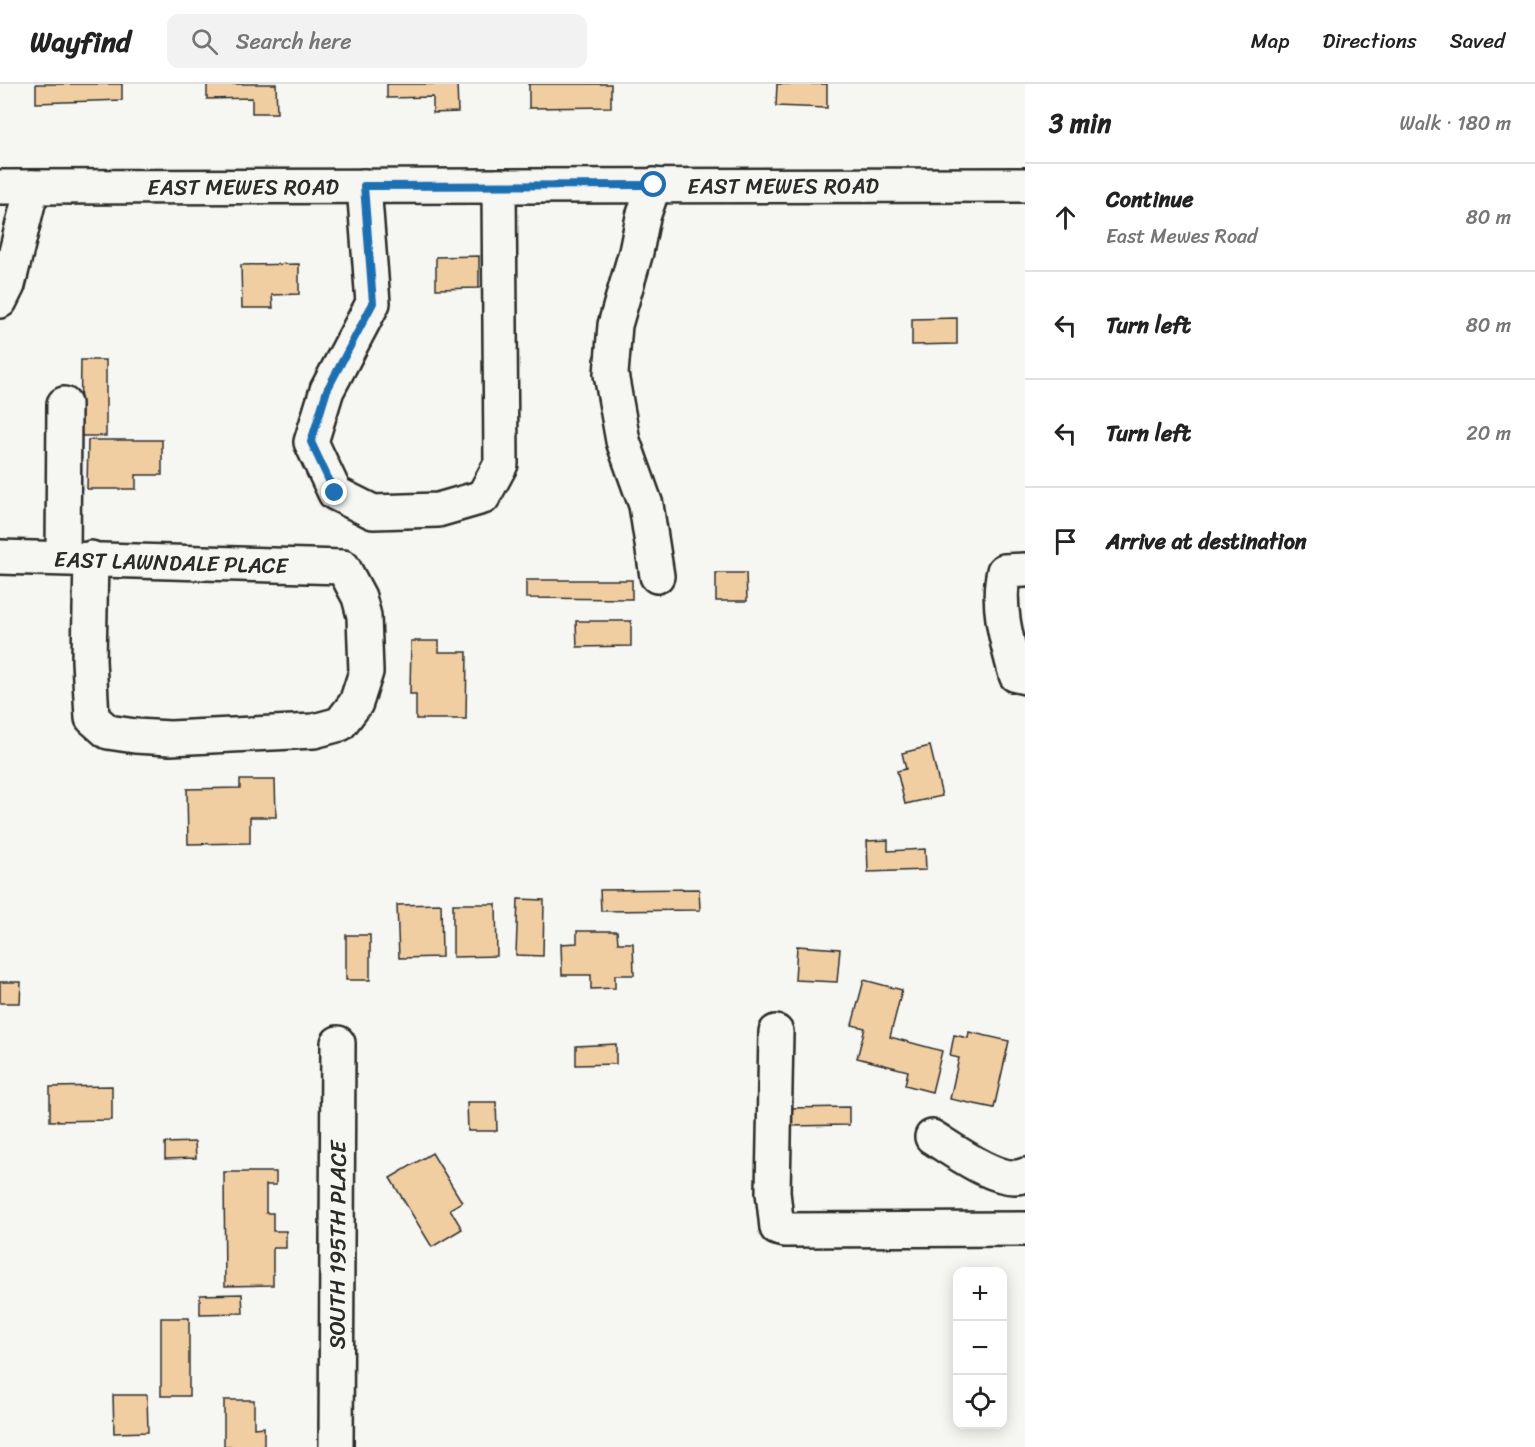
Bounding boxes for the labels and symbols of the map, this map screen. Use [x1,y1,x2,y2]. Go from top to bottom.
street label: EAST MEWES ROAD [687,166,880,206]
street label: EAST MEWES ROAD [147,167,340,207]
route start [640,171,666,197]
route end [321,479,347,505]
street label: EAST LAWNDALE PLACE [54,540,290,585]
street label: SOUTH 195TH PLACE [317,1139,358,1349]

